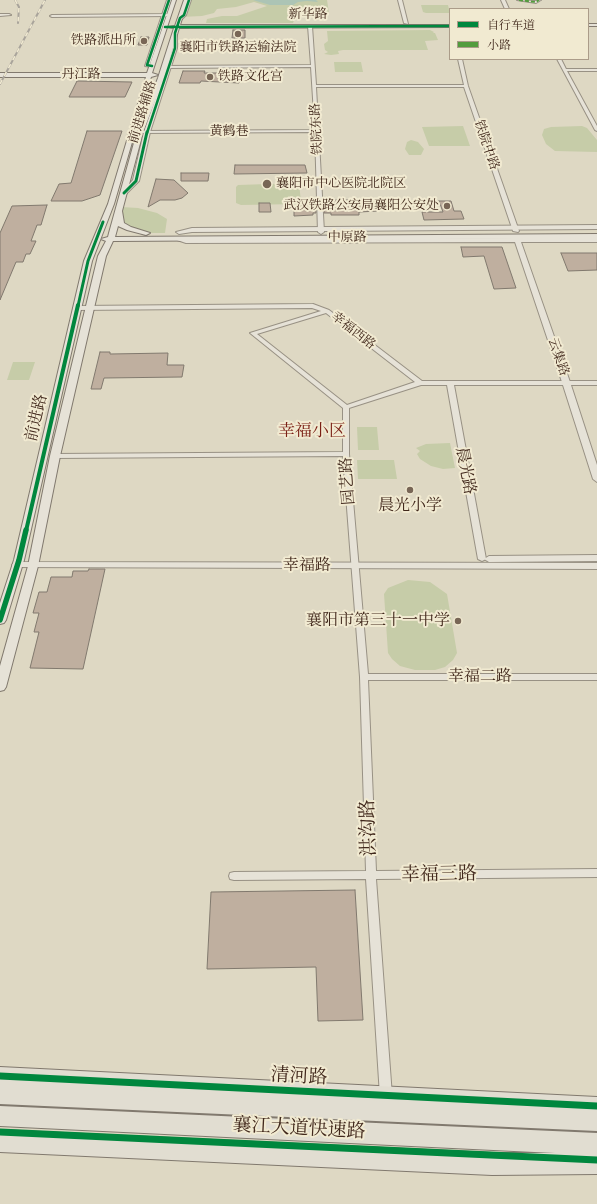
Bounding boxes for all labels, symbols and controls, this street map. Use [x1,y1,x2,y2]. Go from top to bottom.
street label: 新华路 [289,7,327,23]
legend [449,8,589,60]
text: 自行车道 [487,16,535,33]
marker: 襄阳市铁路运输法院 [233,29,243,39]
place label: 铁路派出所 [71,33,136,49]
marker: 铁路派出所 [139,36,149,46]
text: 小路 [487,36,511,53]
place label: 襄阳市铁路运输法院 [180,40,296,56]
street label: 丹江路 [62,67,100,83]
place label: 铁路文化宫 [218,69,283,85]
marker: 铁路文化宫 [205,72,215,82]
street label: 前进路辅路 [126,79,160,145]
street label: 铁院东路 [308,103,326,155]
street label: 铁院中路 [470,118,502,172]
street label: 黄鹤巷 [210,124,248,140]
place label: 襄阳市中心医院北院区 [276,176,406,192]
marker: 襄阳市中心医院北院区 [261,178,273,190]
place label: 武汉铁路公安局襄阳公安处 [283,198,439,214]
marker: 武汉铁路公安局襄阳公安处 [442,201,452,211]
street label: 中原路 [328,230,366,246]
street label: 幸福西路 [328,309,378,353]
street label: 云集路 [544,336,572,378]
street label: 前进路 [22,392,52,444]
district label: 幸福小区 [278,422,346,442]
street label: 晨光路 [451,446,479,496]
street label: 园艺路 [337,456,359,506]
marker: 晨光小学 [405,485,415,495]
place label: 晨光小学 [378,496,442,516]
street label: 幸福路 [283,556,331,576]
place label: 襄阳市第三十一中学 [306,611,450,631]
marker: 襄阳市第三十一中学 [453,616,463,626]
street label: 幸福二路 [448,667,512,687]
street label: 洪沟路 [357,799,381,857]
street label: 幸福三路 [401,863,477,887]
street label: 清河路 [270,1064,328,1090]
street label: 襄江大道快速路 [232,1114,366,1144]

